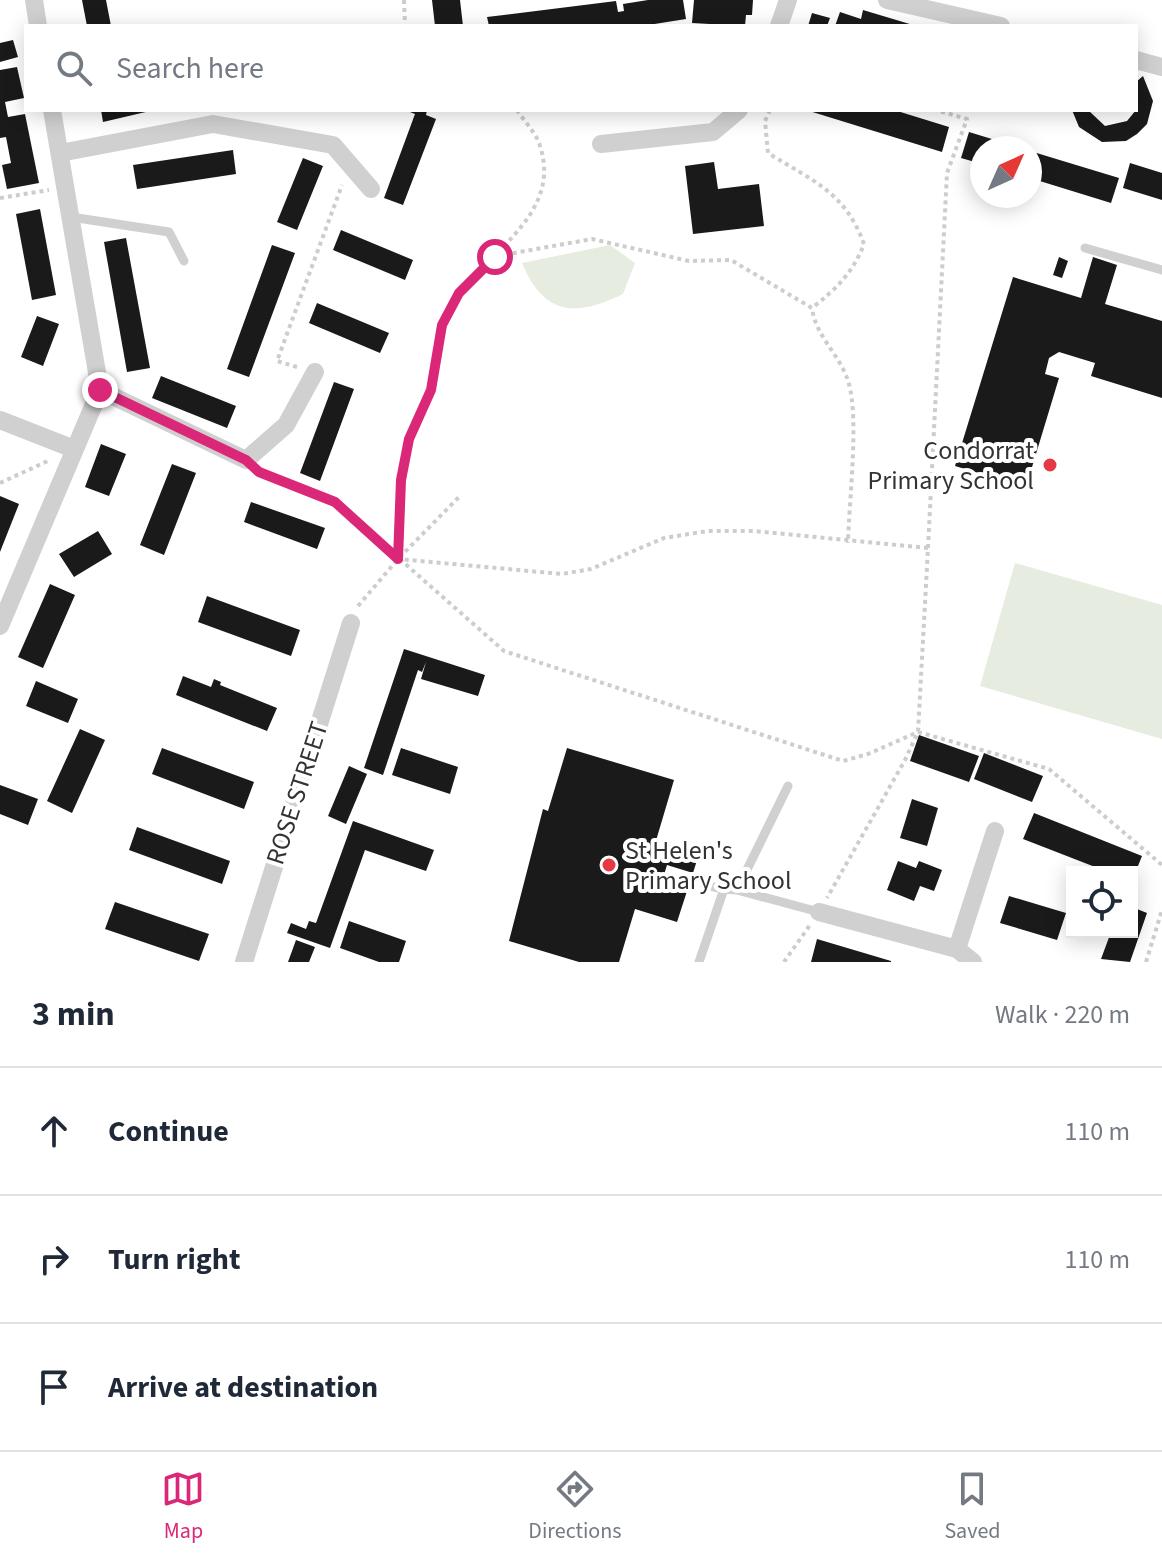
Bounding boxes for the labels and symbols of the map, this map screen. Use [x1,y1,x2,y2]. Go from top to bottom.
north arrow [970,136,1042,208]
route start [477,239,513,275]
route end [82,372,118,408]
place label: Condorrat Primary School [867,432,1034,499]
marker: Condorrat Primary School [1041,456,1059,474]
street label: ROSE STREET [256,717,338,869]
place label: St Helen's Primary School [625,832,792,899]
marker: St Helen's Primary School [600,856,618,874]

